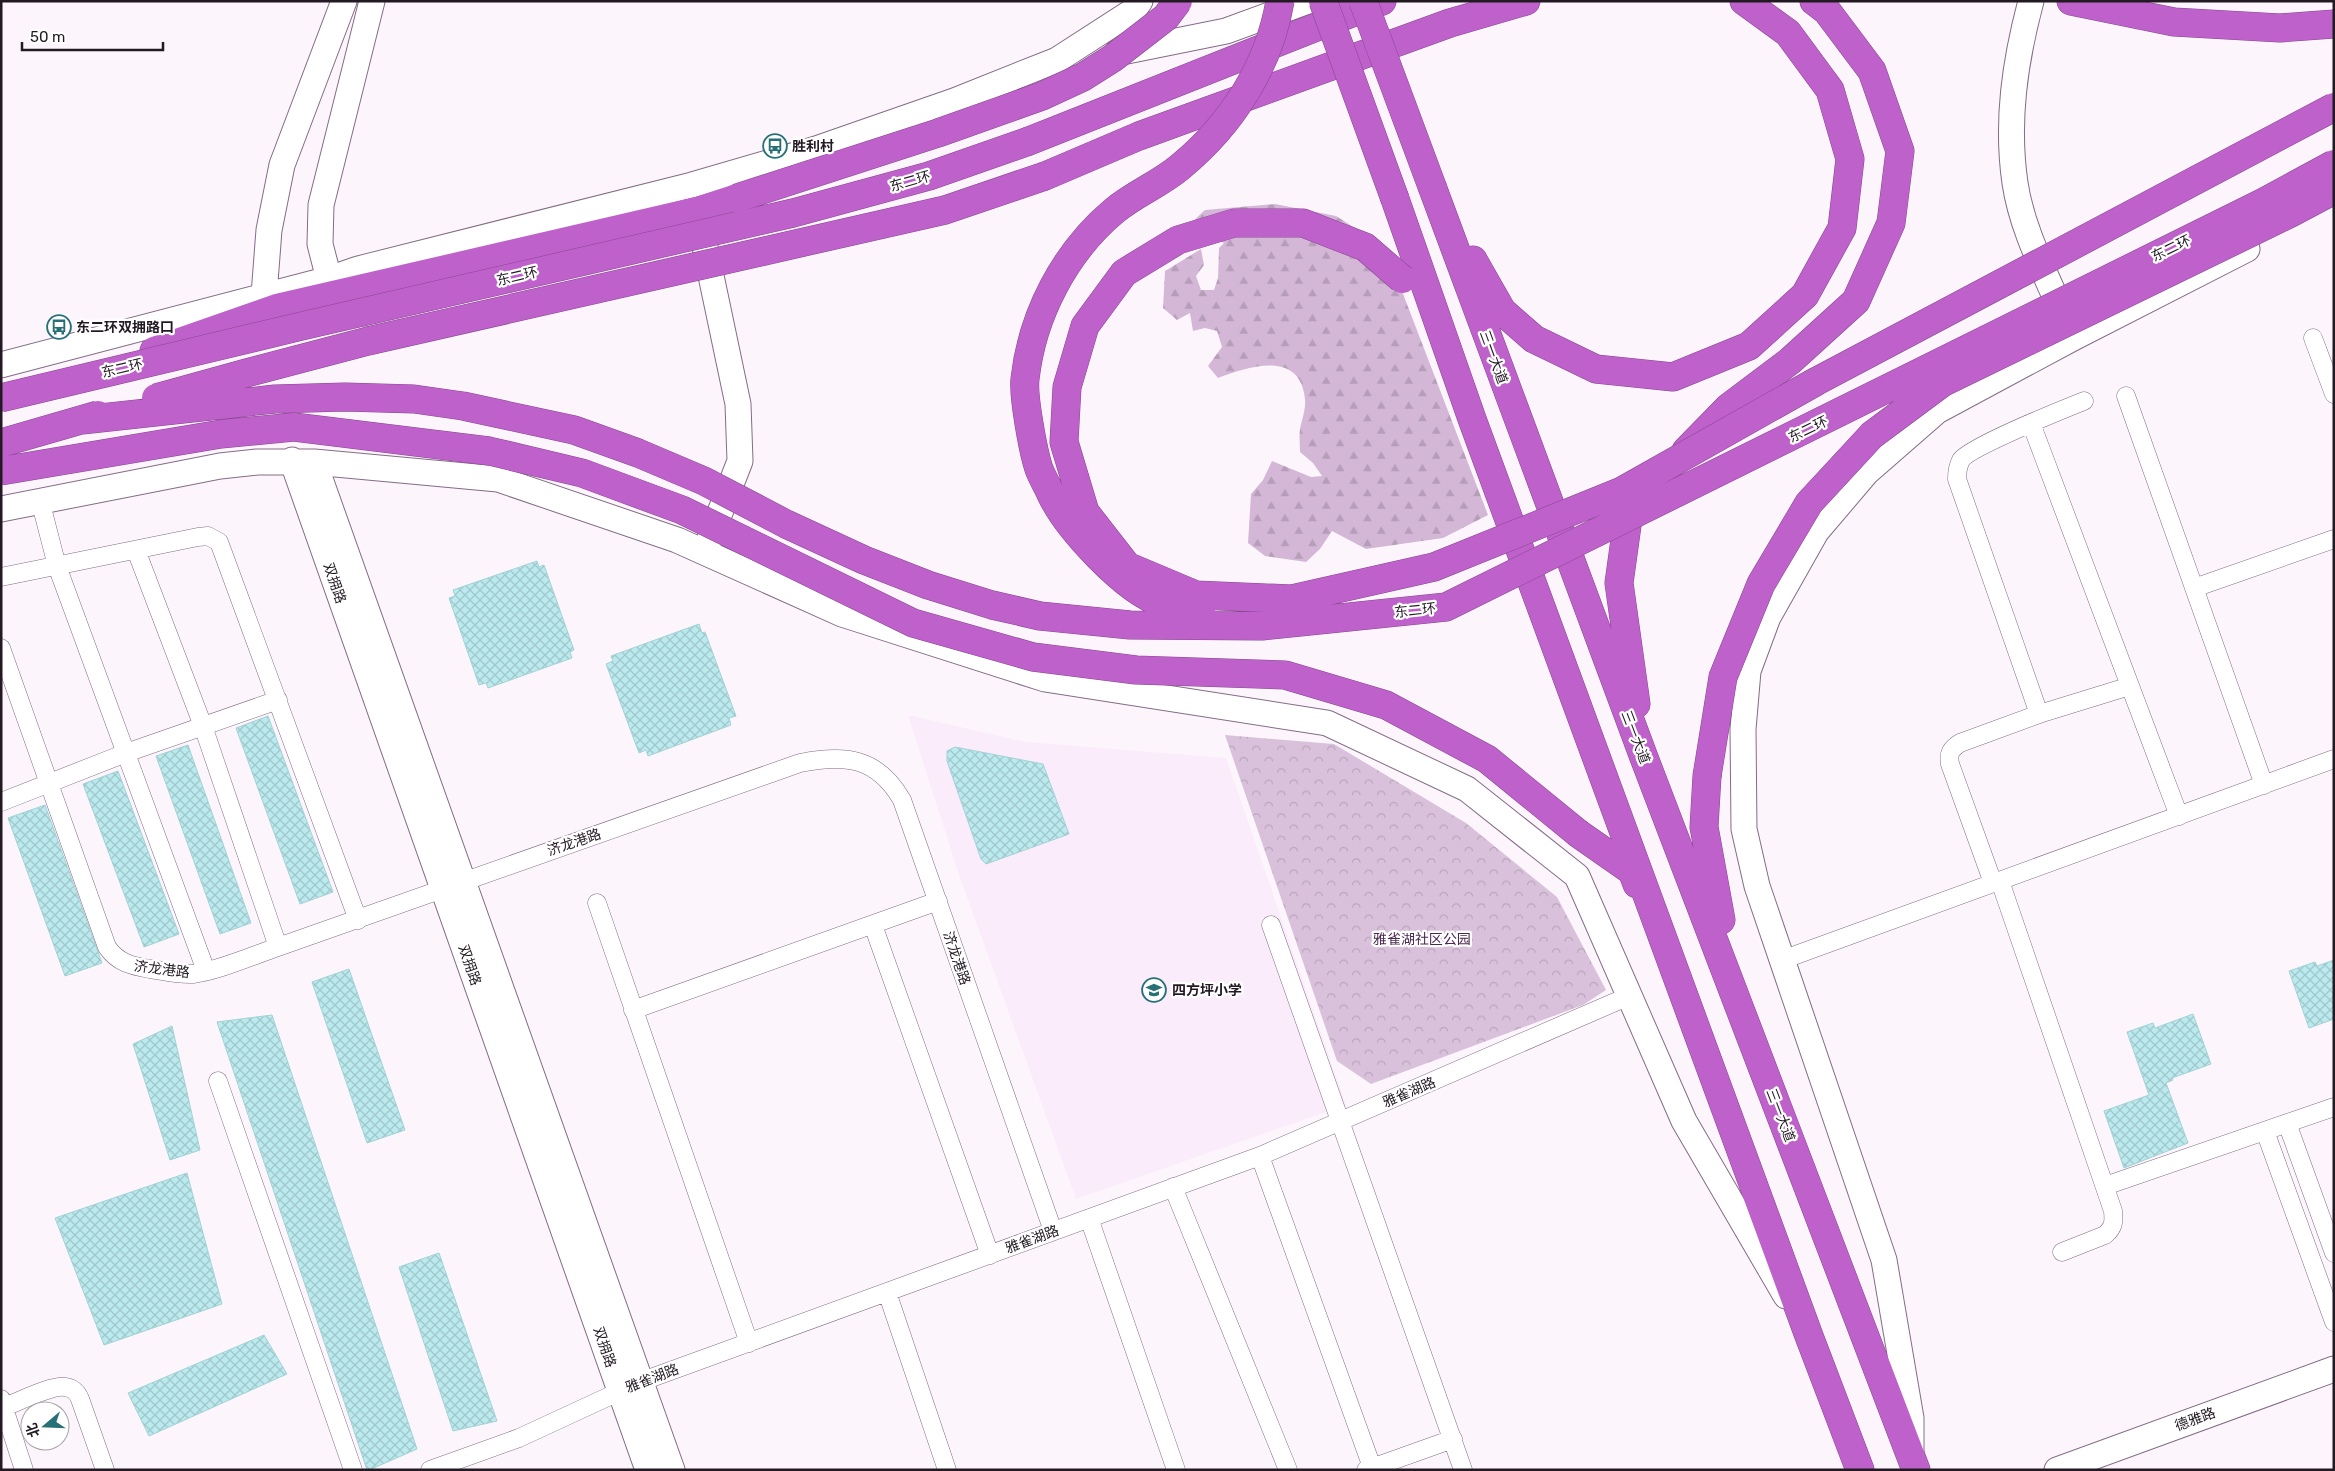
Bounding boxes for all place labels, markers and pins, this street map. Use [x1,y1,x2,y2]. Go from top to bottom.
bus stop icon: 胜利村 [762,133,788,159]
place label: 胜利村 [792,138,834,155]
bus stop icon: 东二环双拥路口 [46,314,72,340]
place label: 东二环双拥路口 [76,319,174,336]
school or university icon: 四方坪小学 [1141,977,1167,1003]
place label: 四方坪小学 [1172,982,1242,999]

